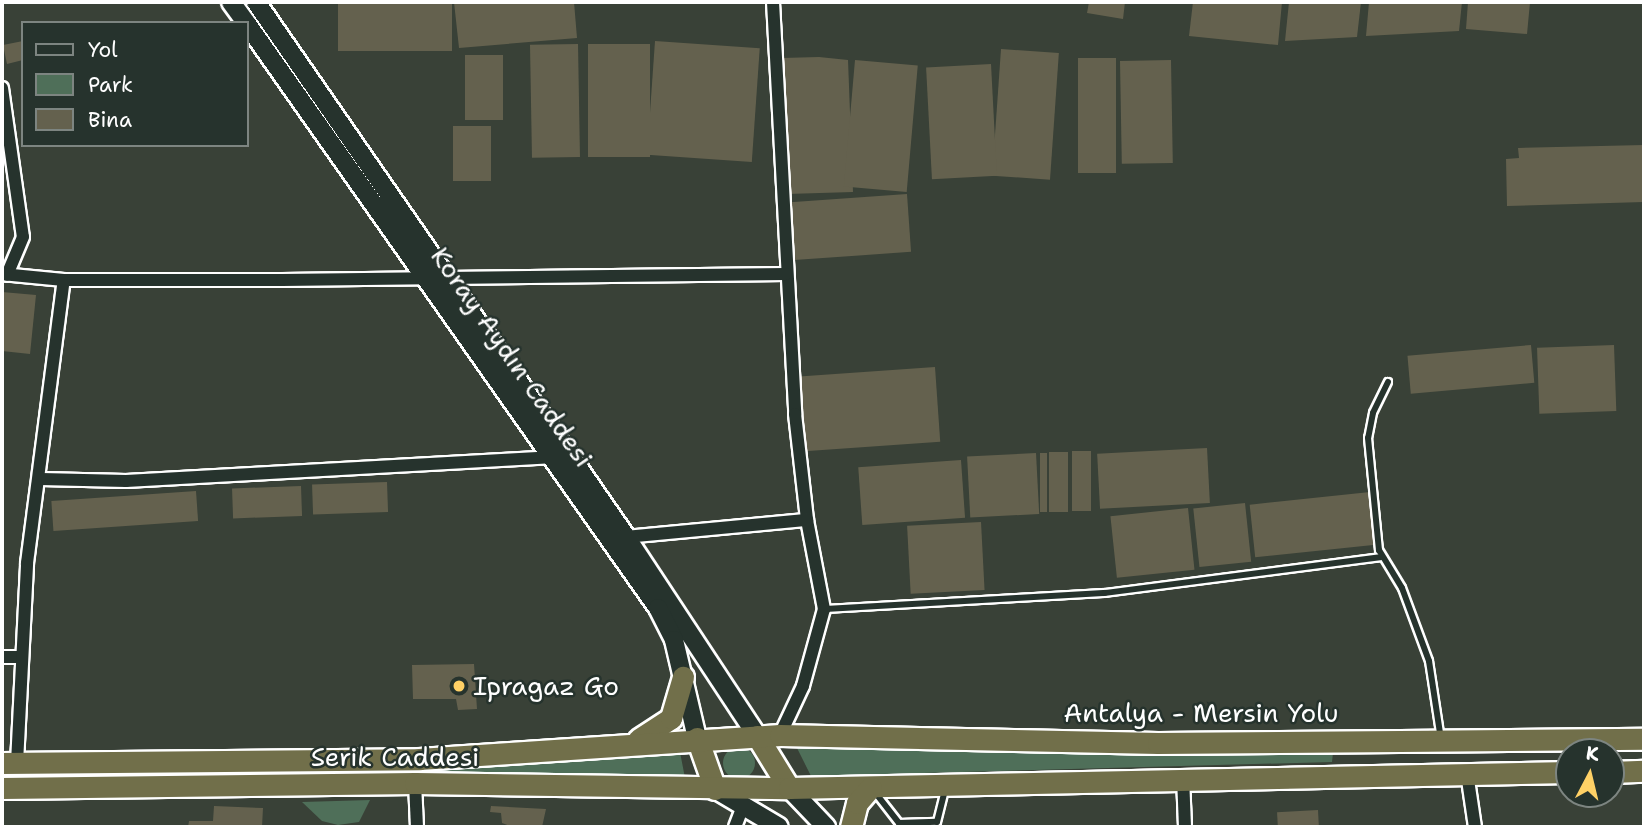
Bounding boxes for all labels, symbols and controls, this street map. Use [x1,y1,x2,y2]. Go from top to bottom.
legend [21,21,248,147]
text: Yol [88,36,118,64]
text: Park [88,71,133,99]
text: Bina [88,106,132,134]
street label: Koray Aydın Caddesi [424,241,600,473]
place label: Ipragaz Go [473,670,619,702]
marker: Ipragaz Go [451,678,467,694]
street label: Antalya - Mersin Yolu [1064,697,1338,729]
north arrow [1555,738,1625,808]
text: K [1584,740,1600,767]
street label: Serik Caddesi [311,741,479,773]

